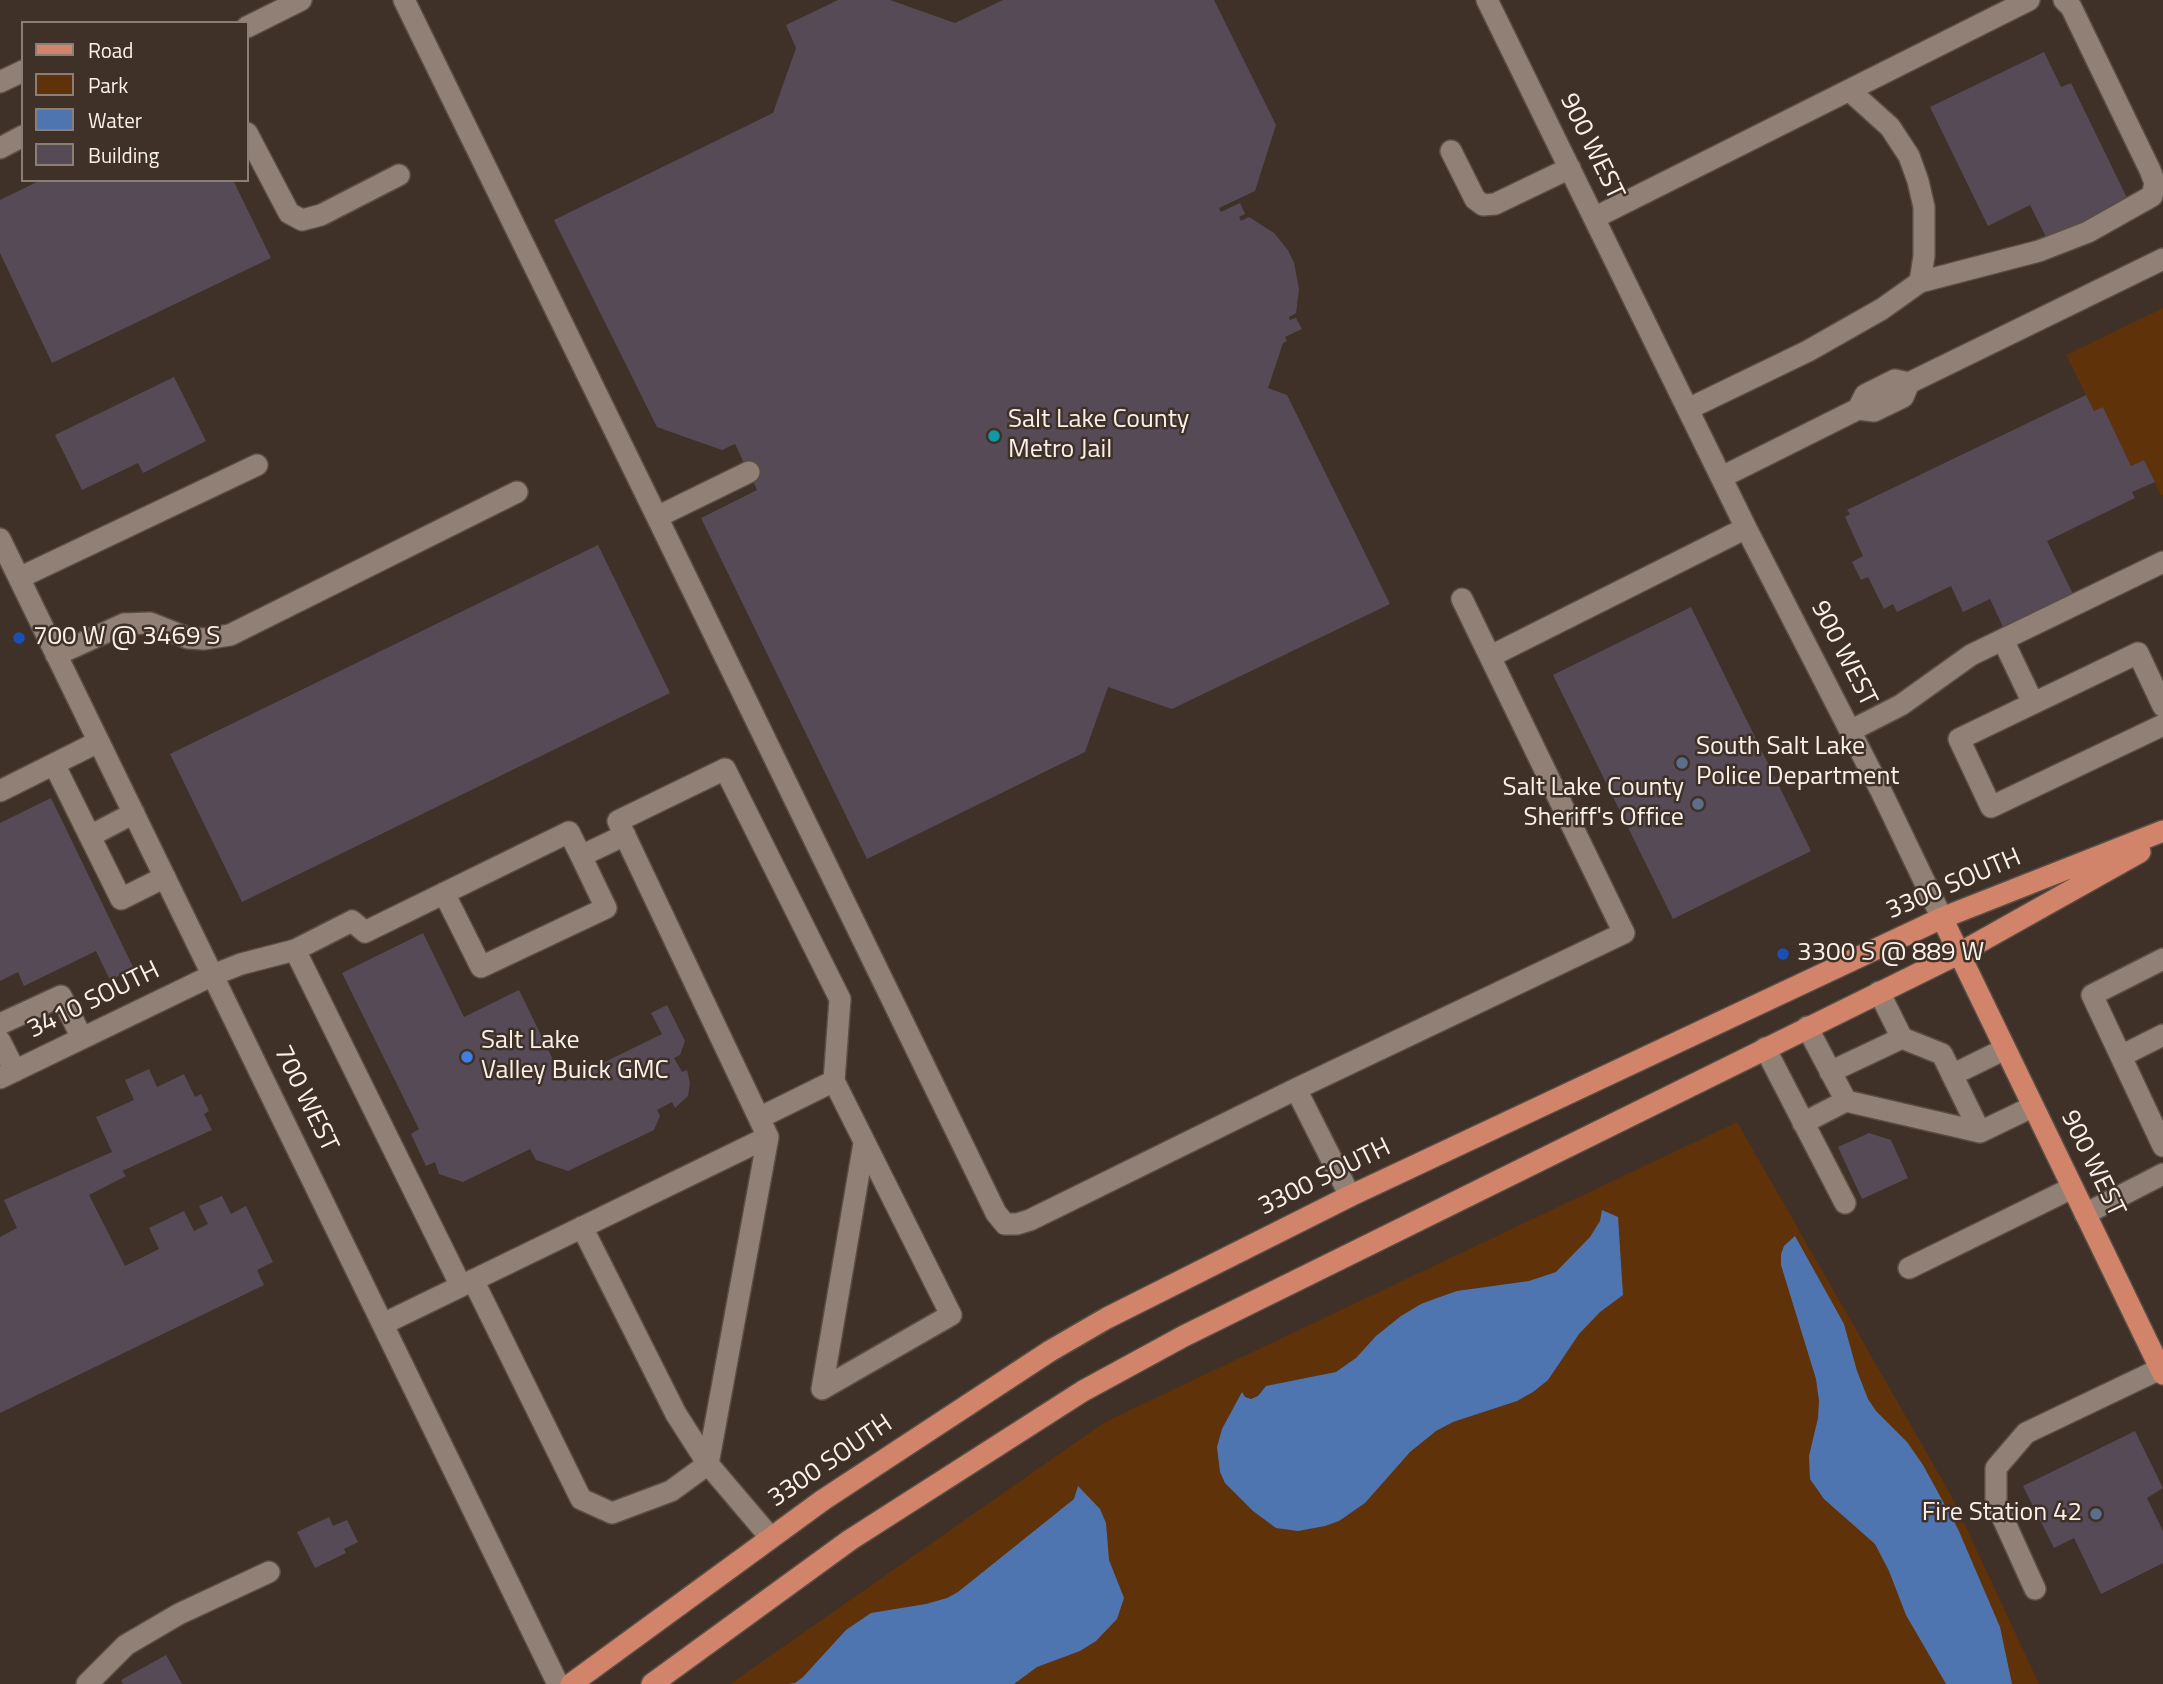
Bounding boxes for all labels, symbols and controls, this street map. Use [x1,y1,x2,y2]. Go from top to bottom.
legend [21,21,248,182]
text: Road [88,34,133,66]
text: Park [88,69,128,101]
street label: 900 WEST [1552,89,1630,205]
text: Water [88,104,142,136]
text: Building [88,139,159,171]
place label: Salt Lake County Metro Jail [1008,405,1189,466]
marker: Salt Lake County Metro Jail [986,428,1002,444]
street label: 900 WEST [1803,596,1883,712]
place label: 700 W @ 3469 S [33,622,220,654]
marker: 700 W @ 3469 S [11,630,27,646]
place label: South Salt Lake Police Department [1696,732,1899,794]
marker: South Salt Lake Police Department [1674,755,1690,771]
place label: Salt Lake County Sheriff's Office [1503,773,1684,834]
marker: Salt Lake County Sheriff's Office [1690,796,1706,812]
street label: 3300 SOUTH [1882,843,2026,927]
place label: 3300 S @ 889 W [1797,938,1984,970]
marker: 3300 S @ 889 W [1775,946,1791,962]
street label: 3410 SOUTH [23,956,165,1046]
place label: Salt Lake Valley Buick GMC [481,1026,669,1088]
street label: 700 WEST [266,1041,344,1157]
marker: Salt Lake Valley Buick GMC [459,1049,475,1065]
street label: 900 WEST [2053,1106,2131,1222]
street label: 3300 SOUTH [1254,1133,1396,1223]
street label: 3300 SOUTH [763,1409,899,1515]
place label: Fire Station 42 [1922,1498,2082,1530]
marker: Fire Station 42 [2088,1506,2104,1522]

